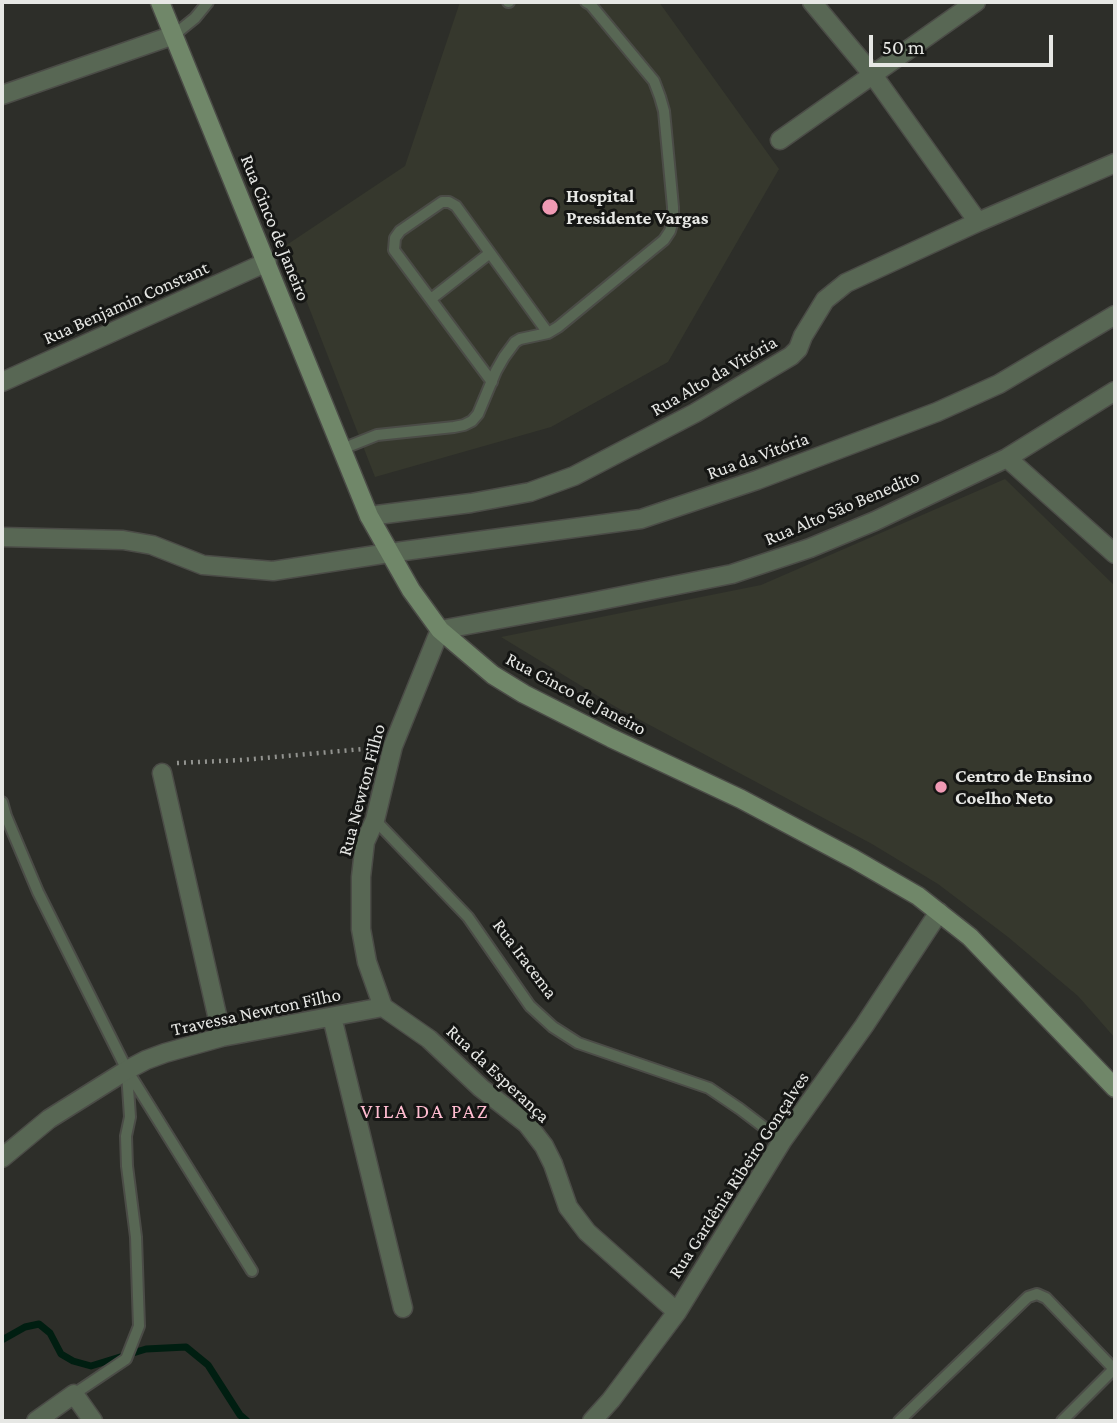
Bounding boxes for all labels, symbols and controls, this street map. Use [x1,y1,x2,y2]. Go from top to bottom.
scale bar [872,21,1056,65]
text: 50 m [882,35,925,59]
street label: Rua Cinco de Janeiro [235,152,315,304]
place label: Hospital Presidente Vargas [566,185,708,229]
marker: Hospital Presidente Vargas [540,197,560,217]
street label: Rua Benjamin Constant [40,256,212,350]
street label: Rua Alto da Vitória [647,331,781,421]
street label: Rua da Vitória [704,427,812,485]
street label: Rua Alto São Benedito [761,465,923,551]
street label: Rua Cinco de Janeiro [502,647,650,741]
street label: Rua Newton Filho [333,722,391,858]
place label: Centro de Ensino Coelho Neto [955,765,1092,809]
marker: Centro de Ensino Coelho Neto [933,779,949,795]
street label: Rua Iracema [488,915,562,1003]
street label: Travessa Newton Filho [169,983,343,1041]
street label: Rua da Esperança [442,1020,554,1128]
street label: Rua Gardênia Ribeiro Gonçalves [664,1068,814,1282]
district label: VILA DA PAZ [362,1099,488,1125]

